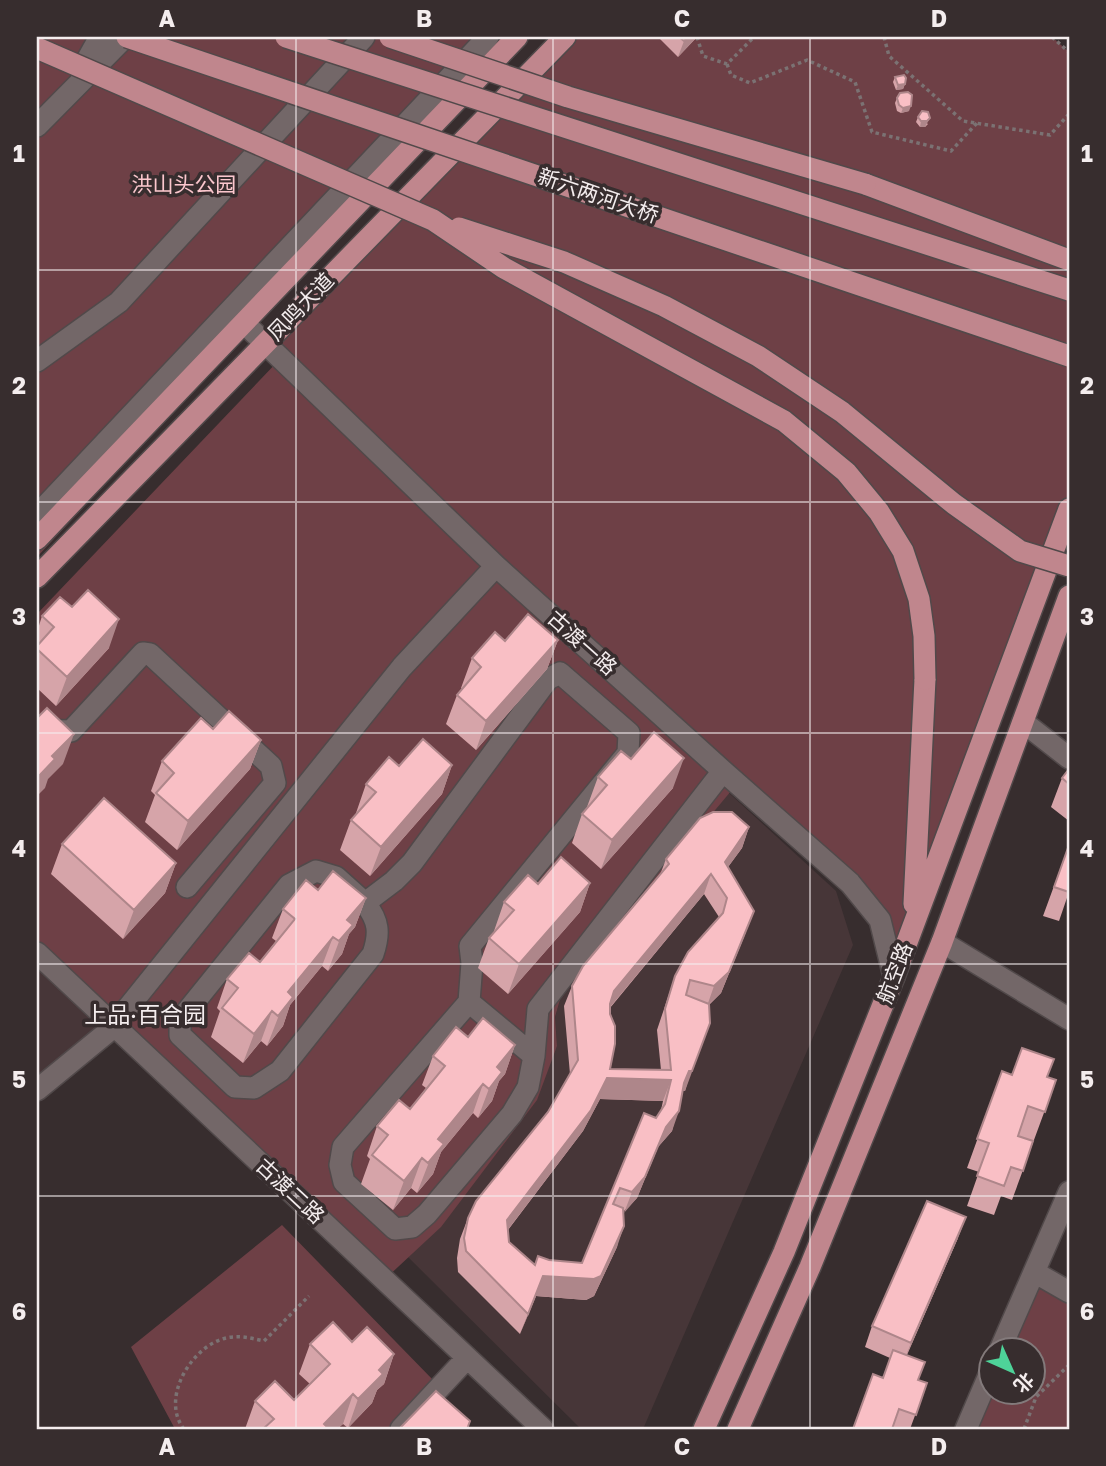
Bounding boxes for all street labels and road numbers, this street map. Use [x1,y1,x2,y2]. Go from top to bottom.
street label: 新六两河大桥 [535,162,662,228]
street label: 凤鸣大道 [262,267,339,346]
street label: 古渡一路 [543,604,623,680]
street label: 航空路 [871,939,917,1007]
street label: 古渡二路 [251,1152,330,1228]

